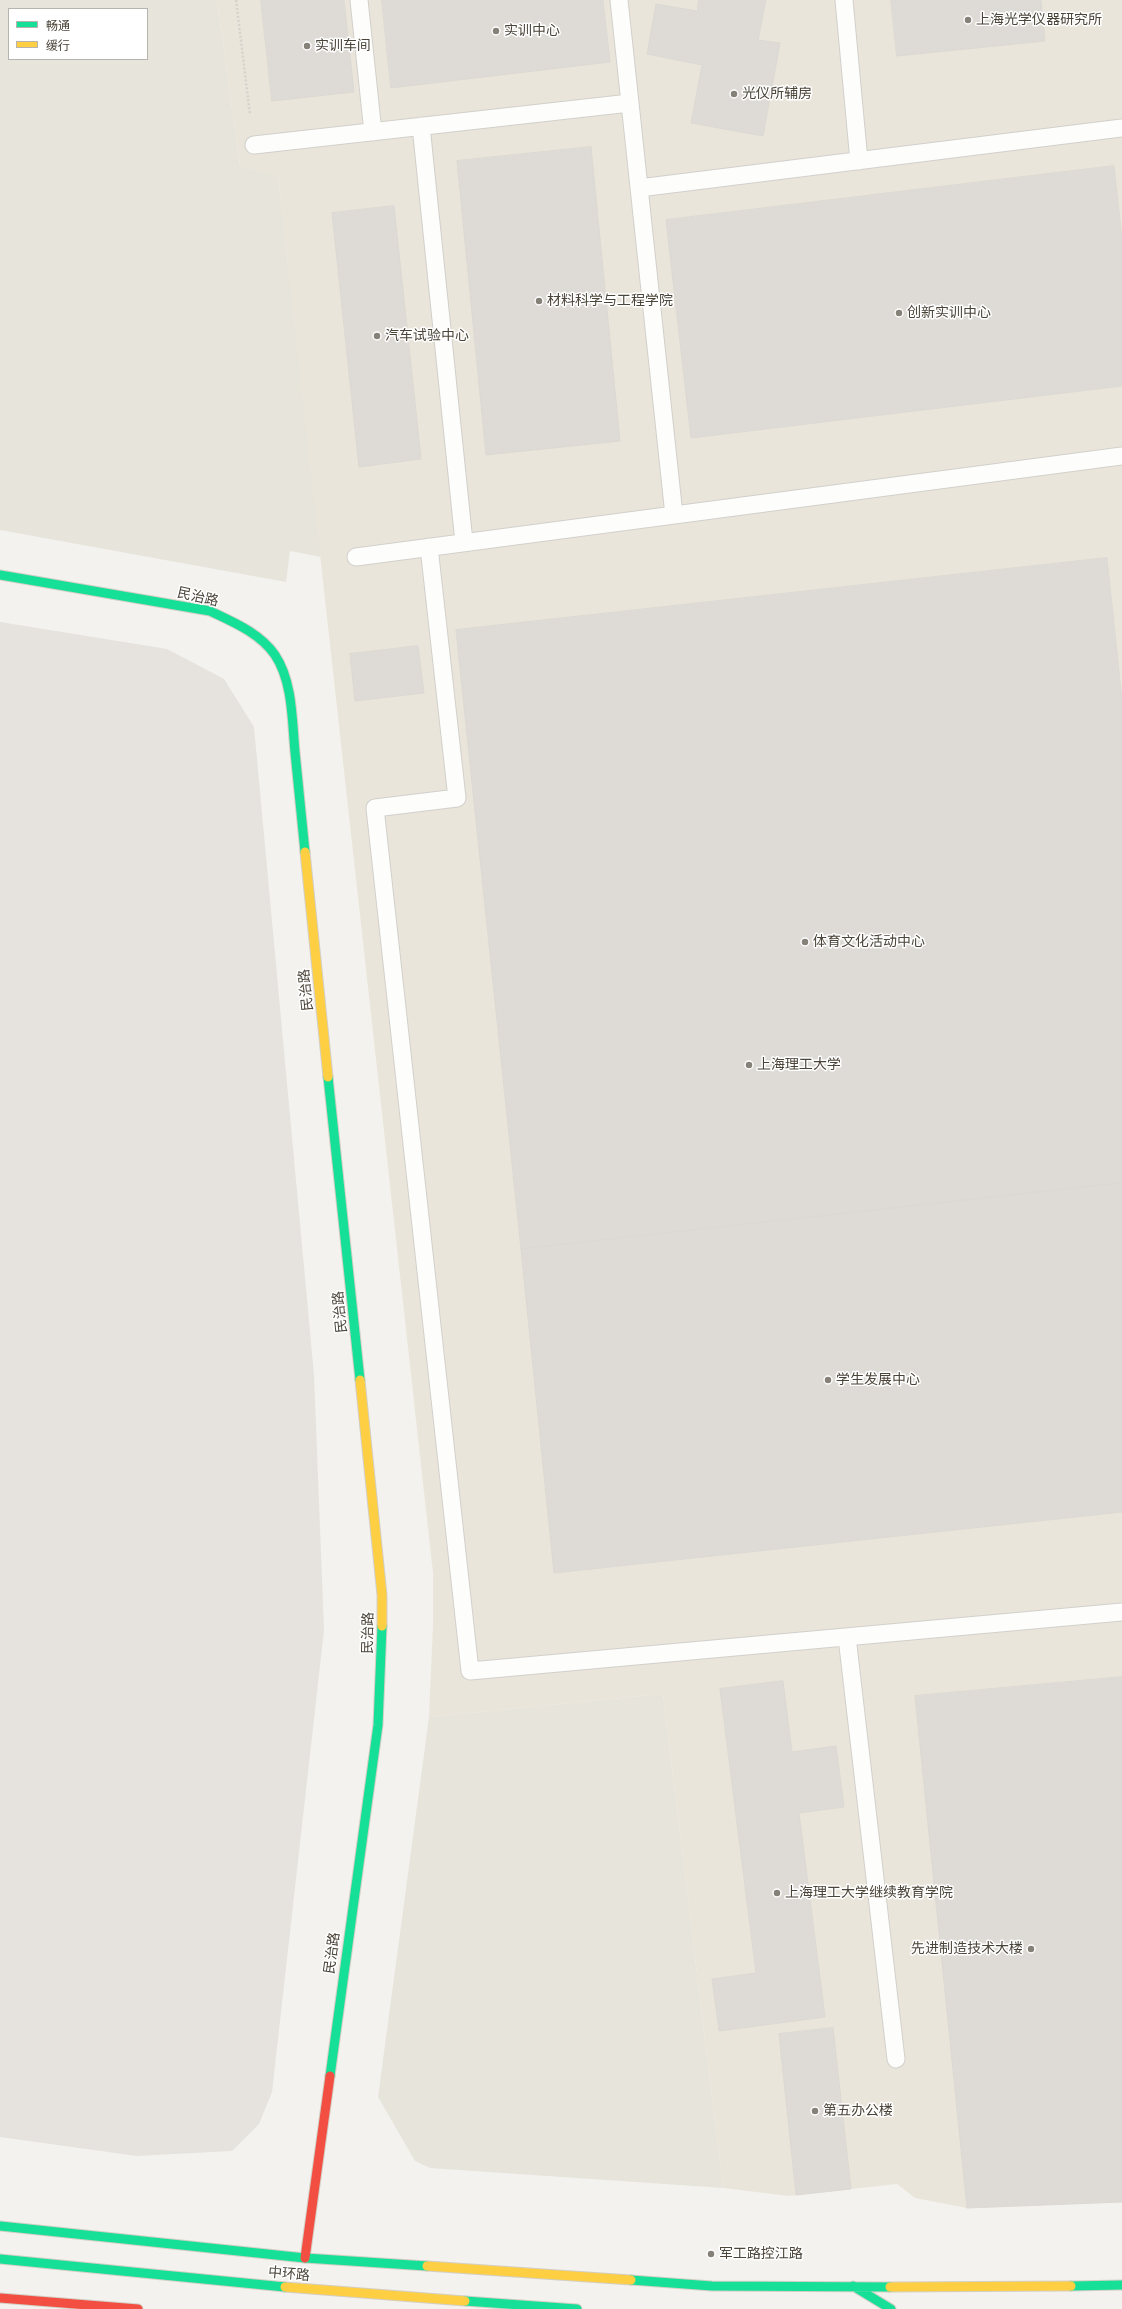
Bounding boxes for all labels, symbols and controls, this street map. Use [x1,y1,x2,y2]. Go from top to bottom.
legend [8,8,148,60]
place label: 上海光学仪器研究所 [976,12,1102,28]
marker: 上海光学仪器研究所 [963,15,973,25]
text: 畅通 [46,19,70,33]
place label: 实训中心 [504,23,560,39]
marker: 实训中心 [491,26,501,36]
place label: 实训车间 [315,38,371,54]
text: 缓行 [46,39,70,53]
marker: 实训车间 [302,41,312,51]
place label: 光仪所辅房 [742,86,812,102]
marker: 光仪所辅房 [729,89,739,99]
place label: 材料科学与工程学院 [547,293,673,309]
marker: 材料科学与工程学院 [534,296,544,306]
place label: 创新实训中心 [907,305,991,321]
marker: 创新实训中心 [894,308,904,318]
place label: 汽车试验中心 [385,328,469,344]
marker: 汽车试验中心 [372,331,382,341]
street label: 民治路 [176,584,220,610]
place label: 体育文化活动中心 [813,934,925,950]
marker: 体育文化活动中心 [800,937,810,947]
street label: 民治路 [295,968,317,1012]
place label: 上海理工大学 [757,1057,841,1073]
marker: 上海理工大学 [744,1060,754,1070]
street label: 民治路 [329,1290,351,1334]
place label: 学生发展中心 [836,1372,920,1388]
marker: 学生发展中心 [823,1375,833,1385]
street label: 民治路 [359,1612,377,1654]
place label: 上海理工大学继续教育学院 [785,1885,953,1901]
marker: 上海理工大学继续教育学院 [772,1888,782,1898]
street label: 民治路 [321,1931,343,1975]
place label: 先进制造技术大楼 [911,1941,1023,1957]
marker: 先进制造技术大楼 [1026,1944,1036,1954]
place label: 第五办公楼 [823,2103,893,2119]
marker: 第五办公楼 [810,2106,820,2116]
place label: 军工路控江路 [719,2246,803,2262]
marker: 军工路控江路 [706,2249,716,2259]
street label: 中环路 [267,2264,311,2284]

